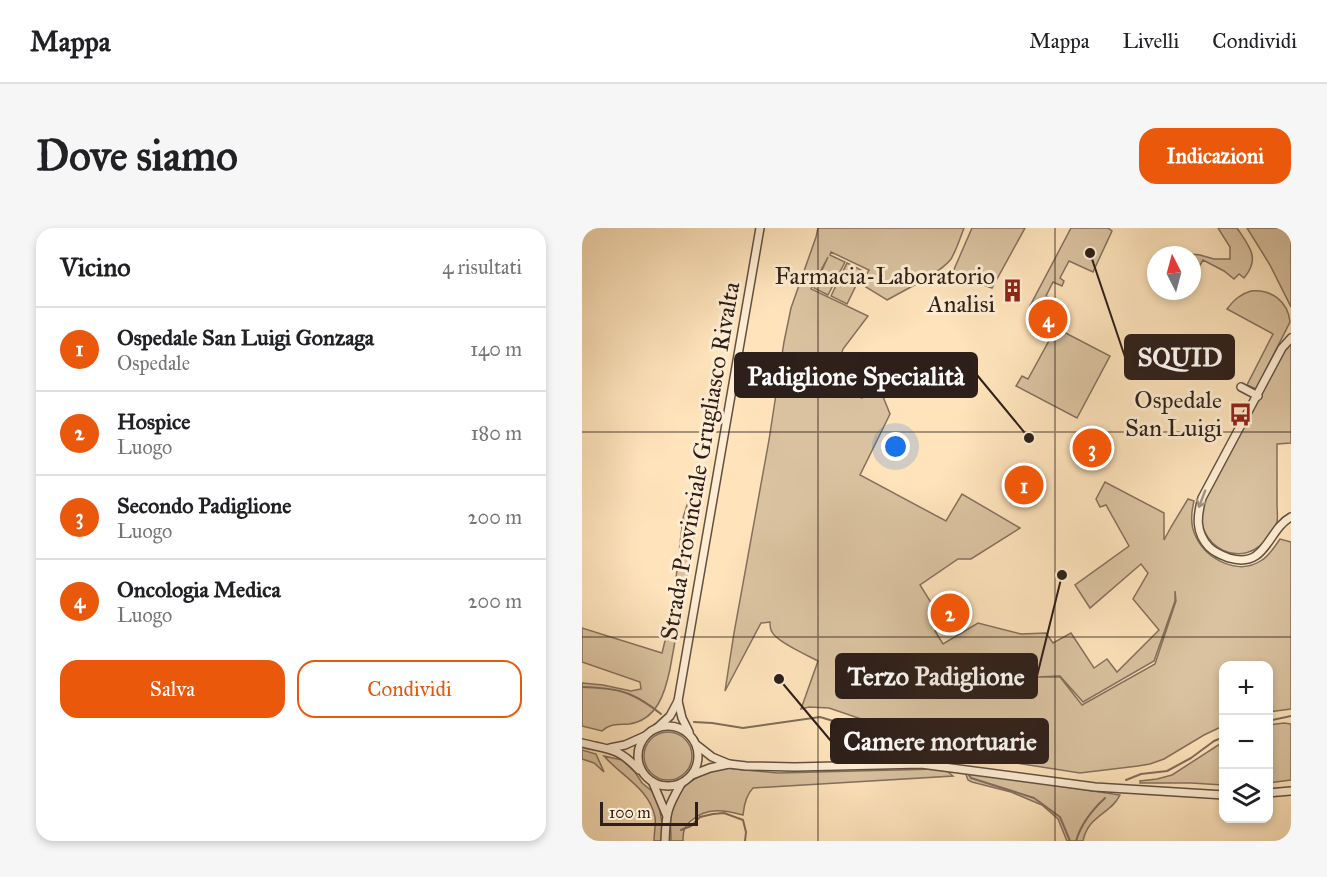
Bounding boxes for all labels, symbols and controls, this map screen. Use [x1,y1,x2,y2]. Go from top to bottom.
text: Mappa [30,24,111,59]
text: Mappa [1029,28,1090,54]
text: Livelli [1123,28,1179,54]
text: Condividi [1212,28,1297,54]
button: Indicazioni [1139,128,1291,184]
text: Dove siamo [36,130,238,182]
north arrow [1147,246,1201,300]
text: Vicino [60,251,131,283]
text: 4 risultati [442,255,522,279]
place label: Farmacia-Laboratorio Analisi [774,261,995,319]
building icon: Farmacia-Laboratorio Analisi [1000,277,1026,303]
street label: Strada Provinciale Grugliasco Rivalta [654,279,746,642]
pin: 4 [1028,296,1068,341]
text: Ospedale San Luigi Gonzaga [117,324,374,351]
callout: SQUID [1125,335,1234,379]
text: 1 [76,337,83,361]
text: 140 m [470,337,522,361]
text: SQUID [1137,341,1223,373]
text: Ospedale [117,351,190,375]
callout: Padiglione Specialità [735,353,977,397]
text: Padiglione Specialità [747,360,966,393]
place label: Ospedale San Luigi [1125,385,1222,443]
bus stop icon: Ospedale San Luigi [1227,401,1253,427]
text: Hospice [117,408,190,435]
text: 2 [75,421,84,445]
text: 180 m [471,421,522,445]
pin: 3 [1072,426,1112,470]
your location [881,432,910,461]
text: Luogo [117,435,172,459]
pin: 1 [1004,462,1044,508]
one-way arrow [1196,490,1207,508]
text: Secondo Padiglione [117,492,291,519]
text: 3 [76,505,84,529]
text: 200 m [468,505,522,529]
text: Luogo [117,519,172,543]
text: Oncologia Medica [117,576,281,603]
text: 4 [74,589,85,613]
text: 200 m [468,589,522,613]
pin: 2 [930,590,970,636]
text: Luogo [117,603,172,627]
callout: Terzo Padiglione [836,654,1037,698]
button: Salva [60,660,285,718]
button: Condividi [297,660,522,718]
text: Terzo Padiglione [846,660,1025,693]
map controls [1219,661,1273,823]
button: + [1219,661,1273,715]
button: − [1219,715,1273,769]
callout: Camere mortuarie [831,719,1048,763]
text: Camere mortuarie [843,725,1037,757]
button: layers [1219,769,1273,823]
scale bar [600,799,698,826]
text: 100 m [609,803,651,822]

